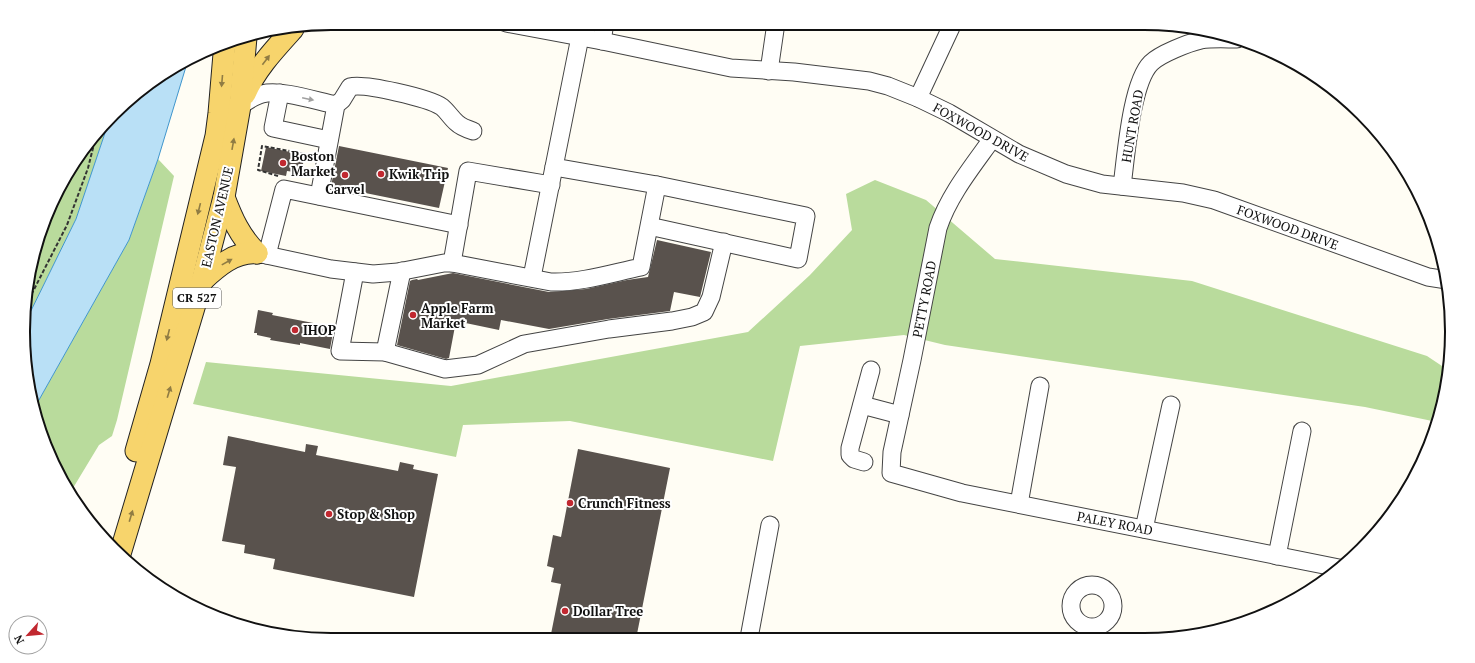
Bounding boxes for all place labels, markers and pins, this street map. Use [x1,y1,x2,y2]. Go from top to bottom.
place label: Boston Market [291,147,336,180]
marker: Boston Market [278,158,288,168]
place label: Kwik Trip [389,165,449,183]
marker: Kwik Trip [376,169,386,179]
marker: Carvel [340,170,350,180]
place label: Carvel [325,180,365,198]
place label: Apple Farm Market [421,299,493,332]
marker: Apple Farm Market [408,310,418,320]
place label: IHOP [303,321,336,339]
marker: IHOP [290,325,300,335]
place label: Crunch Fitness [578,494,671,512]
marker: Crunch Fitness [565,498,575,508]
place label: Stop & Shop [337,505,415,523]
marker: Stop & Shop [324,509,334,519]
place label: Dollar Tree [573,602,643,620]
marker: Dollar Tree [560,606,570,616]

